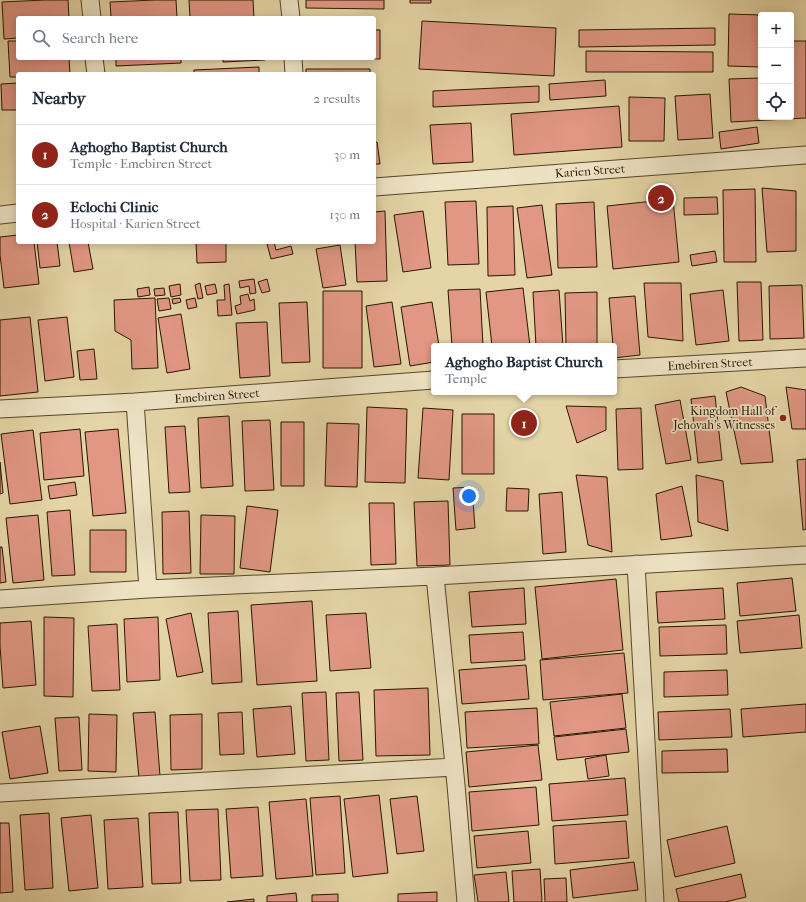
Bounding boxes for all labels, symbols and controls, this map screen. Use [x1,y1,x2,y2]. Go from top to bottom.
map controls [758,12,794,120]
button: + [758,12,794,48]
search box [16,16,376,60]
icon: search [30,27,52,49]
text: Search here [62,29,138,47]
button: − [758,48,794,84]
button: locate [758,84,794,120]
text: Nearby [32,88,86,108]
text: 2 results [314,91,360,106]
text: Aghogho Baptist Church [70,138,228,156]
text: 1 [43,147,47,162]
text: 30 m [334,147,360,162]
text: Temple · Emebiren Street [70,156,212,171]
street label: Karien Street [555,162,626,180]
pin: 2 [648,183,674,213]
text: Eclochi Clinic [70,198,158,216]
text: 2 [42,207,48,222]
text: 130 m [329,207,360,222]
text: Hospital · Karien Street [70,216,201,231]
popup [431,343,617,395]
text: Aghogho Baptist Church [445,353,603,371]
street label: Emebiren Street [667,355,754,373]
text: Temple [445,371,487,386]
street label: Emebiren Street [174,386,261,406]
place label: Kingdom Hall of Jehovah's Witnesses [672,404,778,432]
pin: 1 [511,408,537,438]
marker: Kingdom Hall of Jehovah's Witnesses [778,413,788,423]
your location [459,486,479,506]

